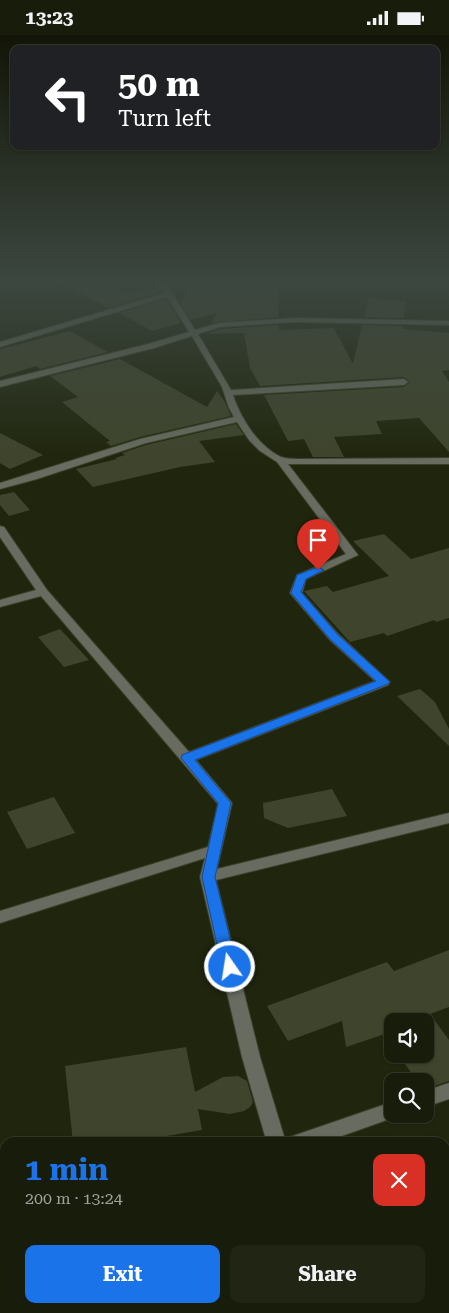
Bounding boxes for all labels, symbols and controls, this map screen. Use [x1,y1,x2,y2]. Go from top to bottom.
text: 13:23 [25,6,74,29]
text: 50 m [118,64,200,105]
icon: left [35,65,100,130]
text: Turn left [118,106,211,131]
pin [297,519,339,570]
icon: arrive [304,526,332,554]
position arrow [203,940,255,992]
map controls [384,1013,434,1123]
button: sound [384,1013,434,1063]
button: search [384,1073,434,1123]
text: 1 min [25,1152,108,1187]
button: close [373,1154,425,1206]
text: 200 m · 13:24 [25,1189,123,1208]
button: Exit [25,1245,220,1303]
button: Share [230,1245,425,1303]

